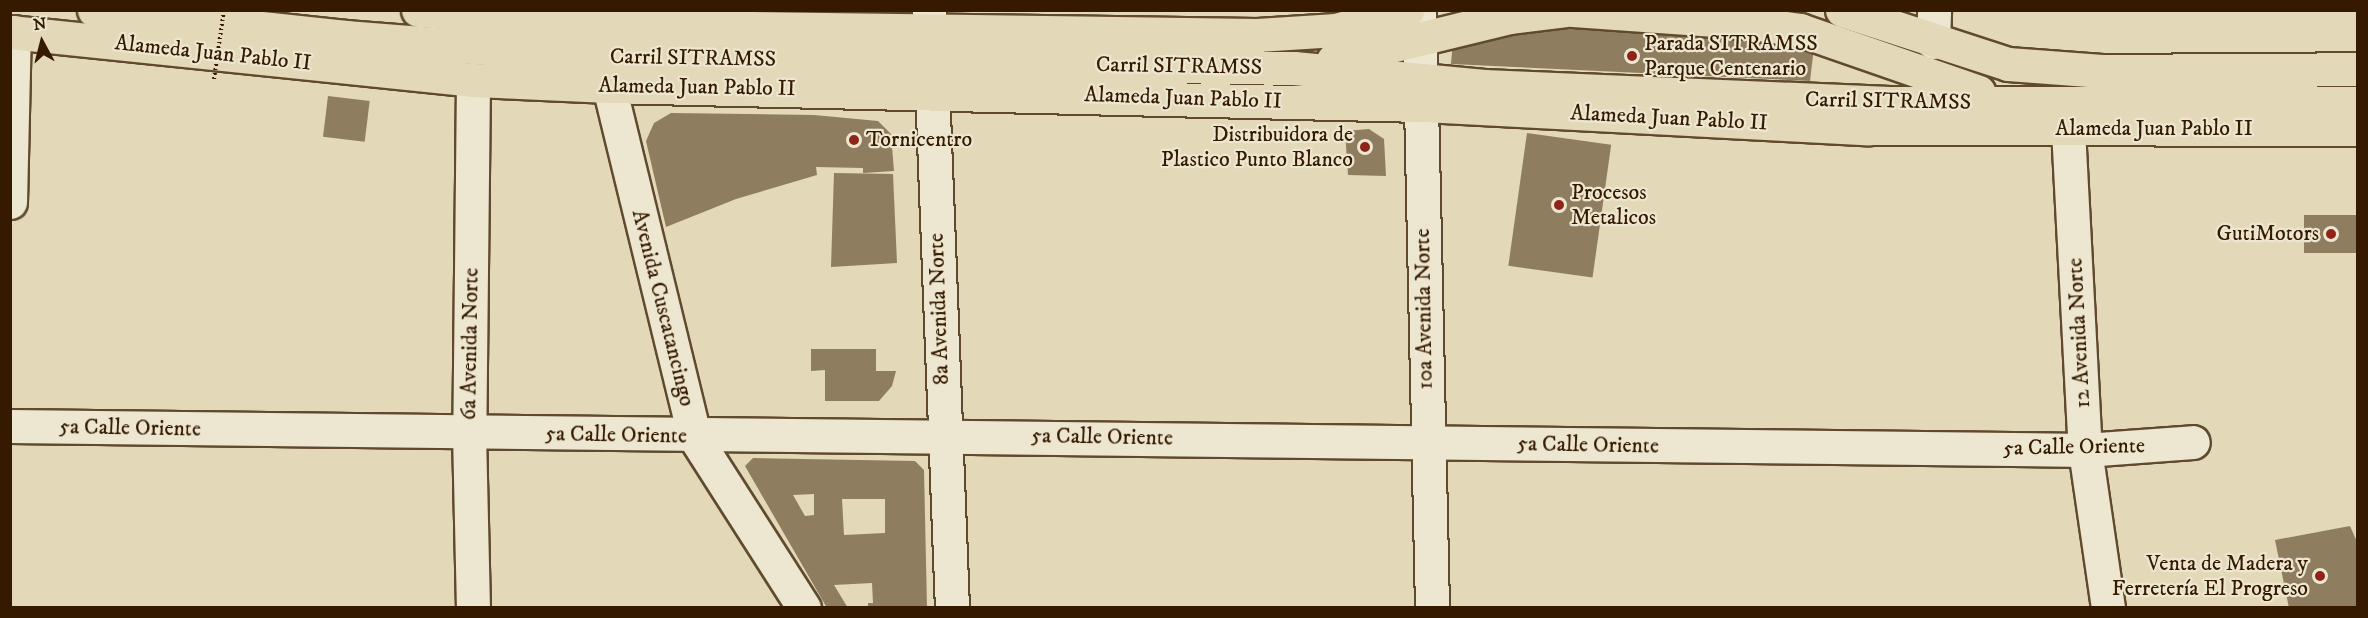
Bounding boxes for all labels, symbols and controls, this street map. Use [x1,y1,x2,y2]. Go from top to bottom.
north arrow [12,12,72,72]
text: N [32,13,48,35]
street label: Alameda Juan Pablo II [113,30,313,76]
place label: Parada SITRAMSS Parque Centenario [1644,30,1818,82]
street label: Carril SITRAMSS [610,43,776,73]
marker: Parada SITRAMSS Parque Centenario [1625,49,1639,63]
street label: Carril SITRAMSS [1096,51,1262,81]
street label: Alameda Juan Pablo II [598,72,796,102]
street label: Alameda Juan Pablo II [1084,81,1282,115]
street label: Carril SITRAMSS [1805,86,1971,116]
street label: Alameda Juan Pablo II [1570,100,1768,136]
street label: Alameda Juan Pablo II [2055,116,2253,142]
place label: Distribuidora de Plastico Punto Blanco [1161,121,1353,172]
place label: Tornicentro [866,127,972,153]
marker: Tornicentro [847,133,861,147]
marker: Distribuidora de Plastico Punto Blanco [1358,140,1372,154]
place label: Procesos Metalicos [1571,179,1656,230]
marker: Procesos Metalicos [1552,198,1566,212]
street label: Avenida Cuscatancingo [626,207,700,409]
place label: GutiMotors [2217,221,2319,247]
marker: GutiMotors [2324,227,2338,241]
street label: 10a Avenida Norte [1409,228,1439,390]
street label: 8a Avenida Norte [923,233,955,385]
street label: 12 Avenida Norte [2062,257,2096,409]
street label: 6a Avenida Norte [455,267,485,421]
street label: 5a Calle Oriente [59,414,201,442]
street label: 5a Calle Oriente [545,421,687,449]
street label: 5a Calle Oriente [1031,423,1173,451]
street label: 5a Calle Oriente [1517,431,1659,459]
street label: 5a Calle Oriente [2003,433,2145,461]
place label: Venta de Madera y Ferretería El Progreso [2112,550,2308,602]
marker: Venta de Madera y Ferretería El Progreso [2313,569,2327,583]

